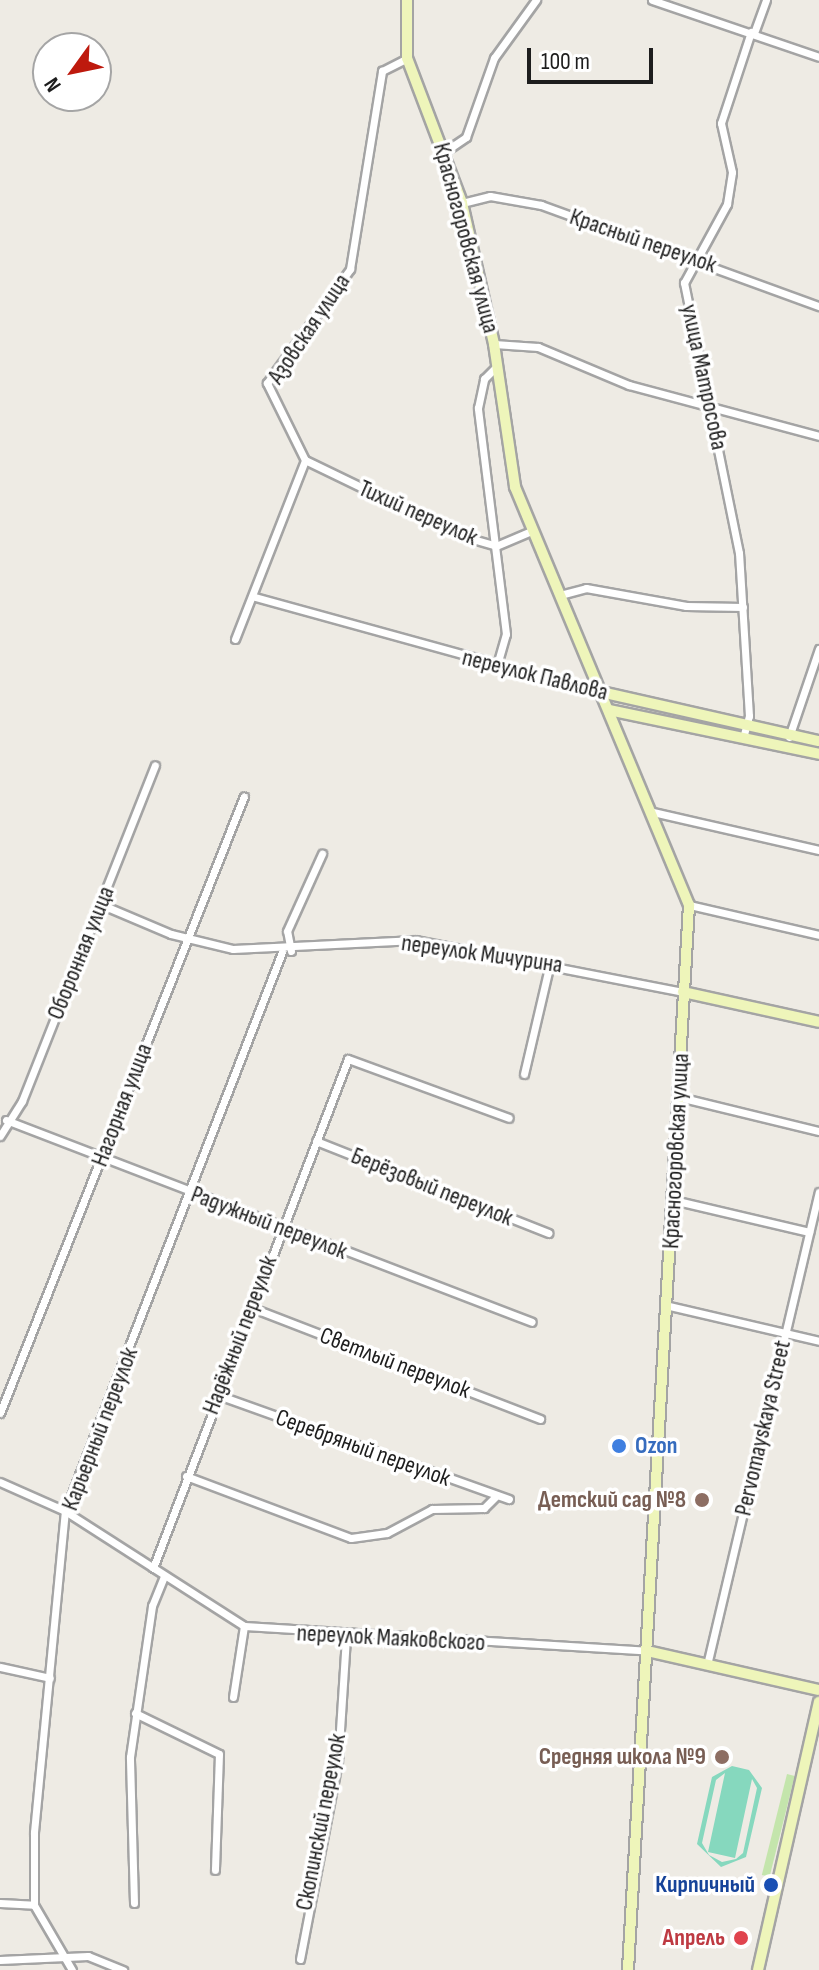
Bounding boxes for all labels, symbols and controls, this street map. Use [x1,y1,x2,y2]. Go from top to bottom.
north arrow [32,32,112,112]
scale bar [531,32,657,82]
text: 100 m [541,47,590,76]
text: N [39,72,68,97]
street label: Красногоровская улица [427,140,505,336]
street label: Красный переулок [566,202,720,280]
street label: Азовская улица [262,268,356,390]
street label: улица Матросова [675,302,733,452]
street label: Тихий переулок [354,474,482,552]
street label: переулок Павлова [459,643,611,707]
street label: Оборонная улица [41,882,121,1024]
street label: переулок Мичурина [400,928,564,980]
street label: Нагорная улица [85,1039,159,1171]
street label: Красногоровская улица [656,1052,696,1250]
street label: Берёзовый переулок [347,1141,517,1233]
street label: Радужный переулок [187,1180,351,1266]
street label: Надёжный переулок [197,1252,283,1418]
street label: Светлый переулок [316,1321,474,1405]
street label: Pervomayskaya Street [729,1338,797,1518]
street label: Карьерный переулок [56,1343,144,1515]
street label: Серебряный переулок [272,1403,454,1493]
place label: Ozon [635,1432,677,1460]
marker: Ozon [610,1437,628,1455]
place label: Детский сад №8 [538,1486,686,1514]
marker: Детский сад №8 [693,1491,711,1509]
street label: переулок Маяковского [296,1619,486,1657]
street label: Скопинский переулок [290,1731,352,1913]
place label: Средняя школа №9 [539,1743,706,1771]
marker: Средняя школа №9 [713,1748,731,1766]
place label: Кирпичный [655,1871,755,1899]
marker: Кирпичный [762,1876,780,1894]
place label: Апрель [663,1924,725,1952]
marker: Апрель [732,1929,750,1947]

